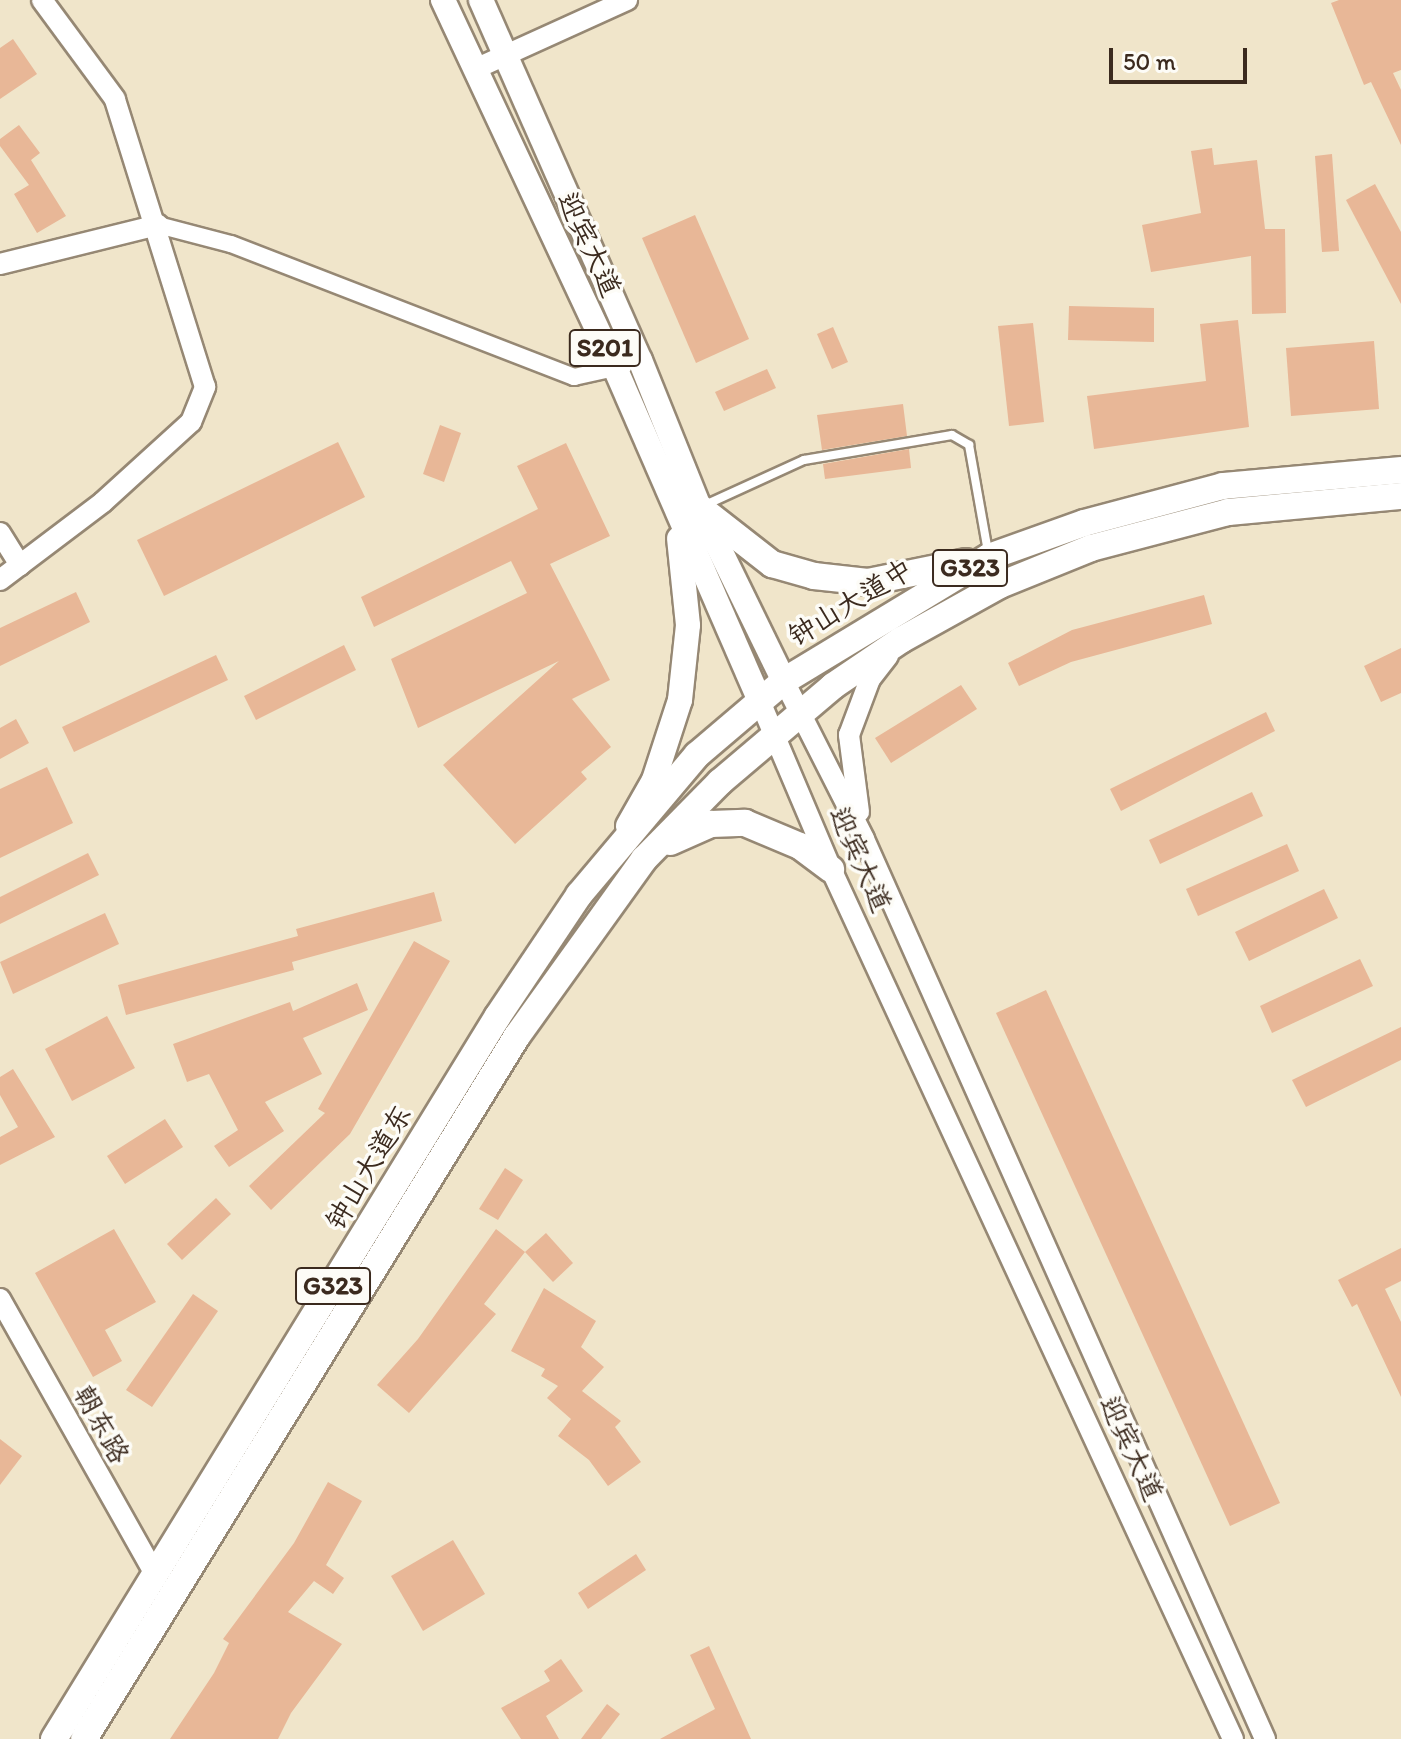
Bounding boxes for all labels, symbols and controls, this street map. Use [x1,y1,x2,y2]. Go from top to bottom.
scale bar [1113,32,1251,82]
text: 50 m [1123,47,1176,76]
street label: 迎宾大道 [551,186,629,302]
road number: S201 [567,326,643,370]
road number: G323 [932,546,1008,590]
street label: 钟山大道中 [781,552,919,652]
street label: 迎宾大道 [823,801,899,917]
street label: 钟山大道东 [318,1098,418,1236]
road number: G323 [295,1264,371,1308]
street label: 朝东路 [67,1379,137,1469]
street label: 迎宾大道 [1093,1390,1171,1506]

